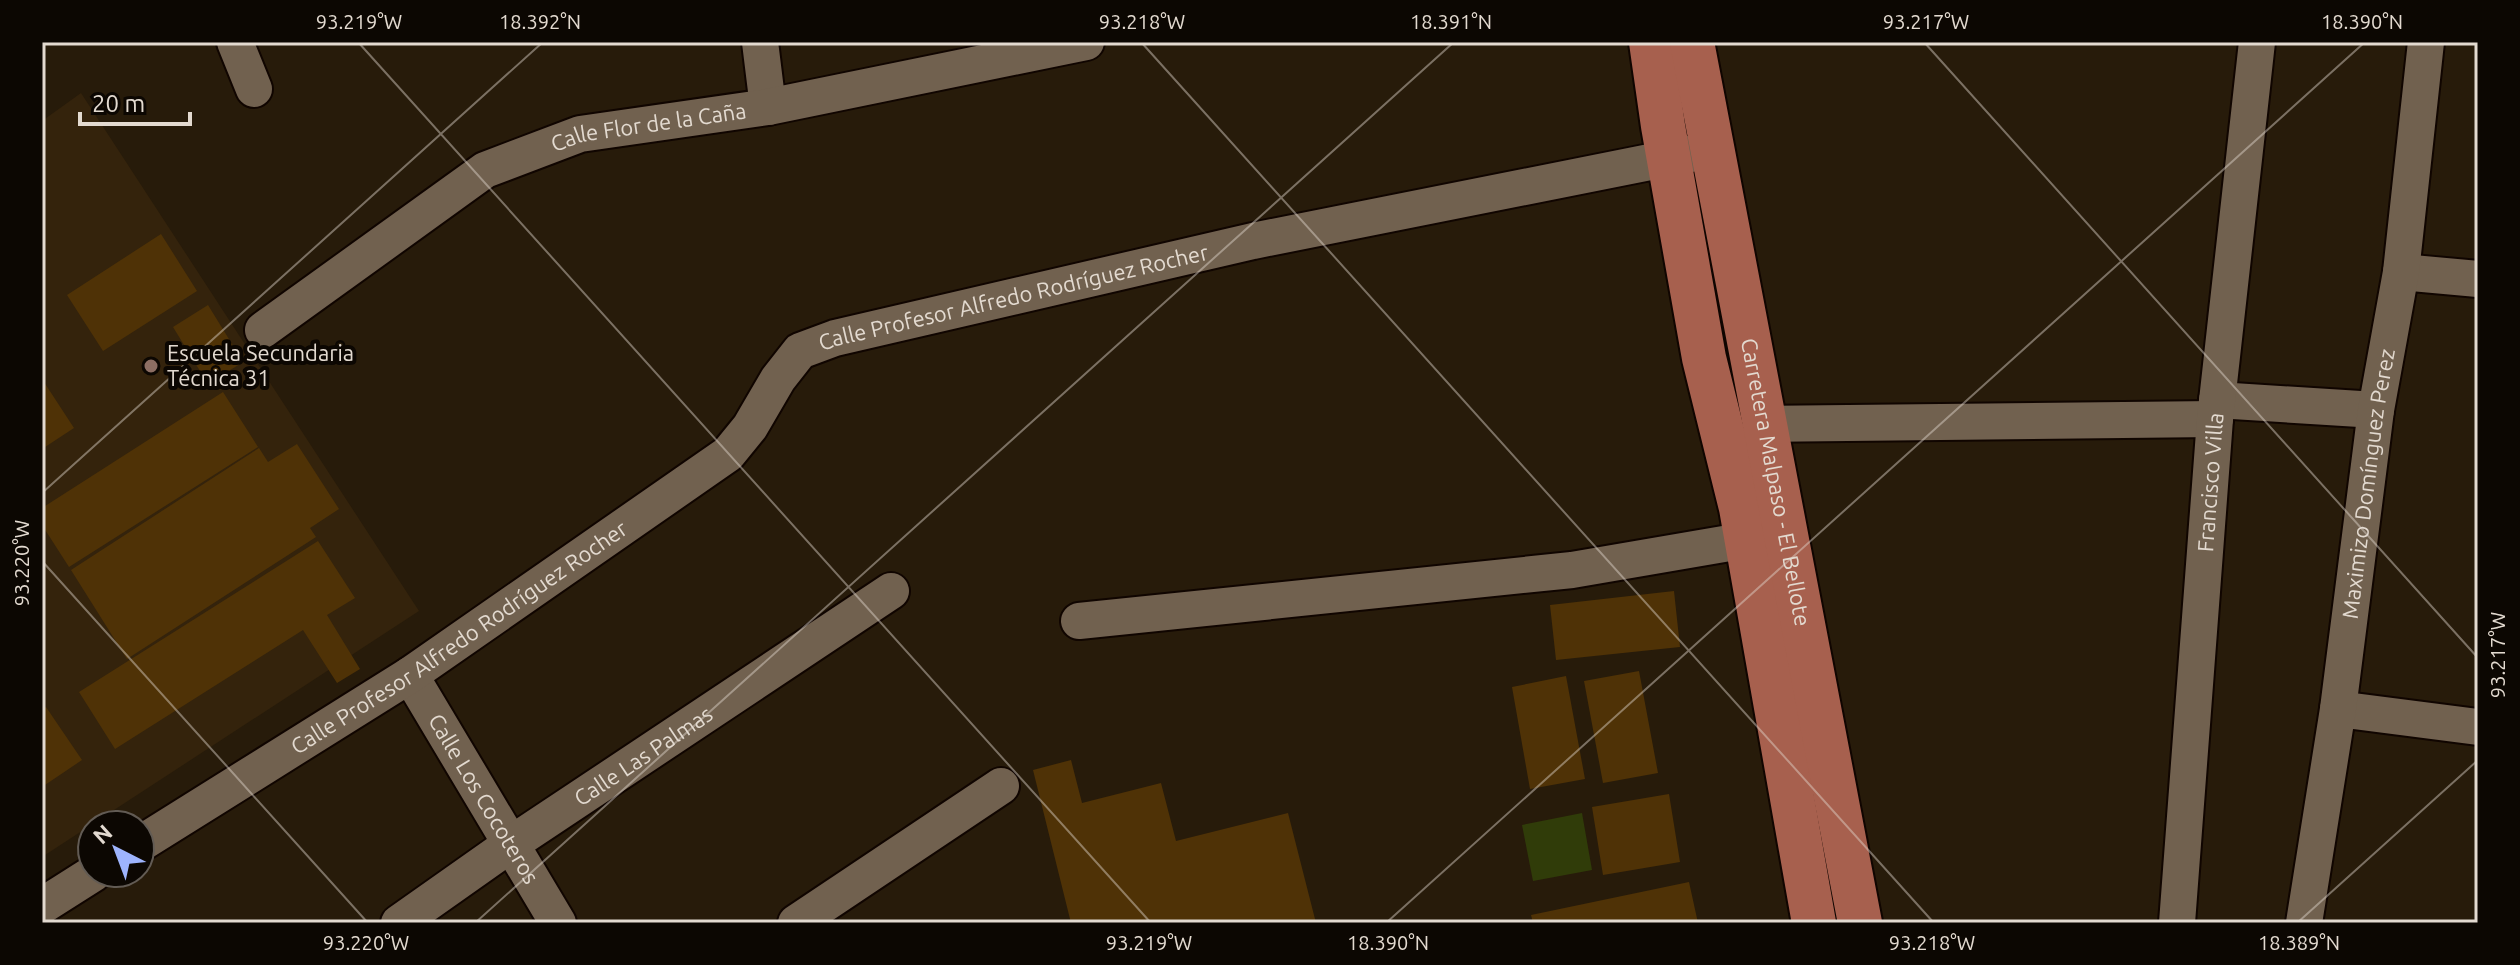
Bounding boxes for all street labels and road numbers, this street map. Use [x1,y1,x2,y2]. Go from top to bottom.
street label: Calle Flor de la Caña [547,97,748,156]
street label: Calle Profesor Alfredo Rodríguez Rocher [815,239,1211,355]
street label: Carretera Malpaso - El Bellote [1737,336,1816,628]
street label: Maximizo Domínguez Perez [2337,347,2399,620]
street label: Francisco Villa [2192,411,2228,553]
street label: Calle Profesor Alfredo Rodríguez Rocher [286,515,632,759]
street label: Calle Las Palmas [569,701,717,810]
street label: Calle Los Cocoteros [424,709,544,888]

